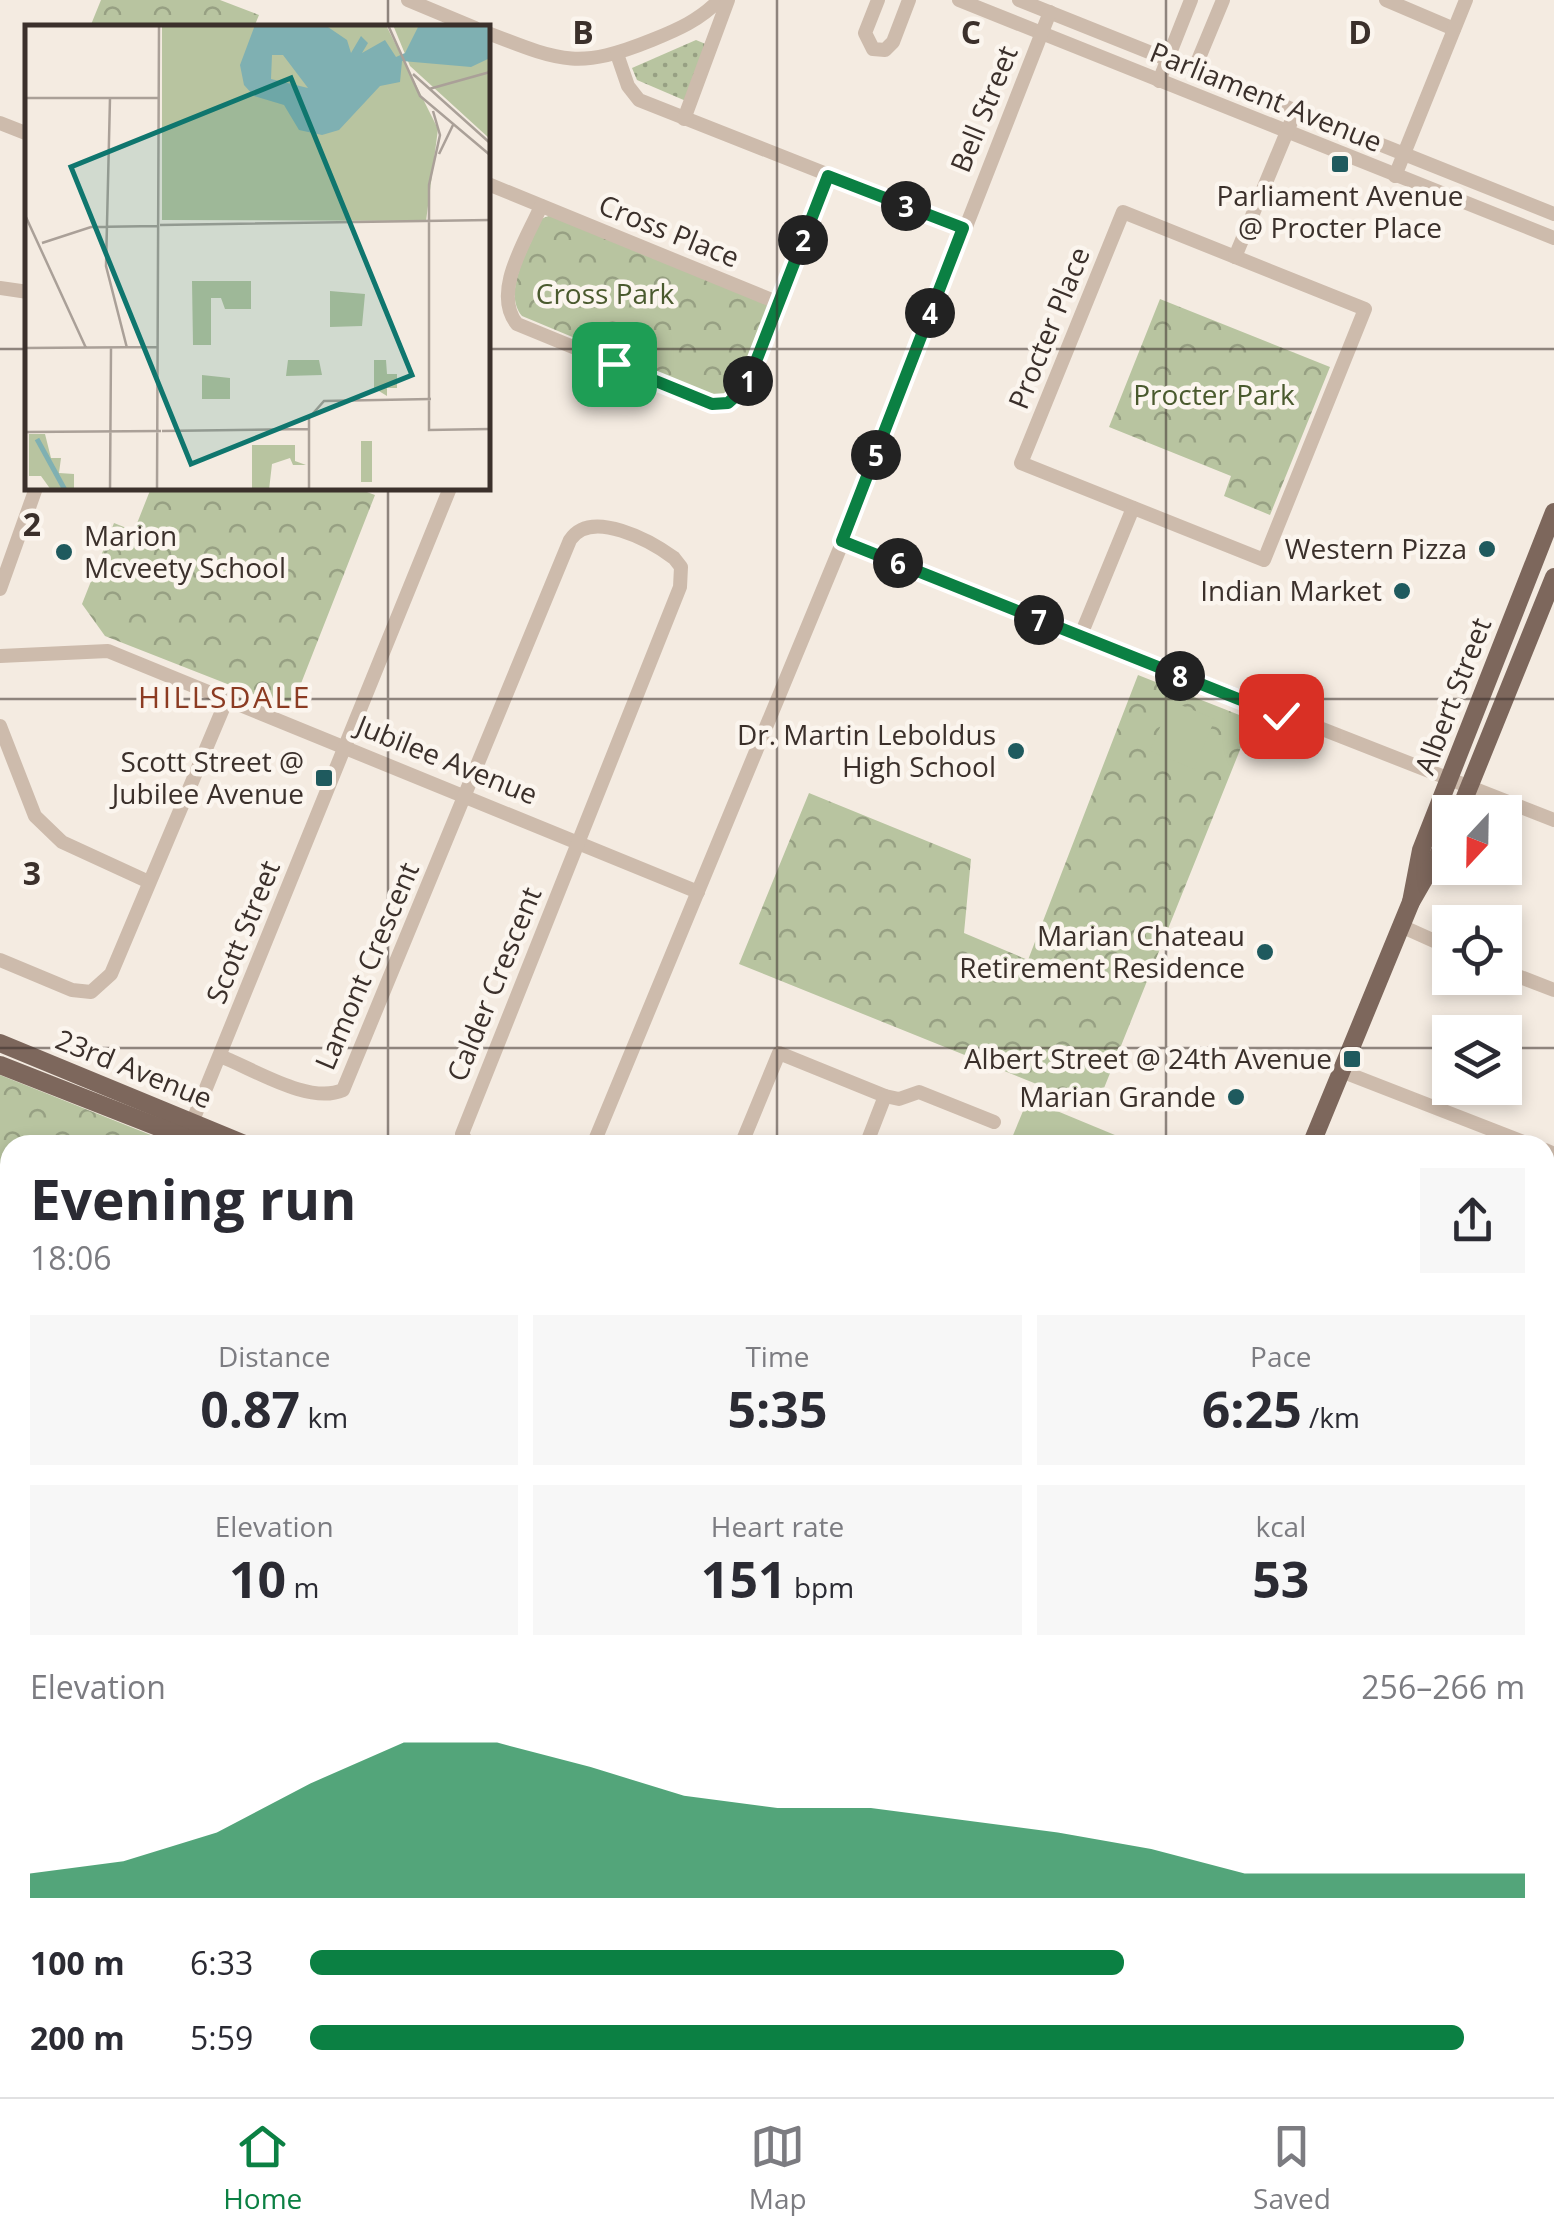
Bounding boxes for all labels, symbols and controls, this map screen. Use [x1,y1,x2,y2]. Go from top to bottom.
text: B [572,10,594,53]
text: C [961,10,981,53]
text: D [1348,10,1372,53]
inset map [25,25,490,490]
street label: Parliament Avenue [1145,32,1388,160]
street label: Bell Street [940,40,1026,178]
marker: Parliament Avenue @ Procter Place [1329,153,1351,175]
place label: Parliament Avenue @ Procter Place [1216,176,1464,246]
pin: 3 [881,181,931,231]
street label: Cross Place [593,185,745,276]
text: 3 [898,187,914,225]
pin: 2 [778,215,828,265]
text: 2 [795,221,811,259]
street label: Procter Place [998,241,1098,414]
park label: Cross Park [536,274,675,312]
pin: 4 [905,288,955,338]
text: 4 [922,294,938,332]
pin [572,322,657,407]
icon: arrive [587,337,642,392]
pin: 1 [723,356,773,406]
text: 1 [740,362,756,400]
park label: Procter Park [1133,375,1295,413]
pin: 5 [851,430,901,480]
text: 5 [868,436,884,474]
text: 2 [23,502,41,545]
place label: Marion Mcveety School [84,516,286,586]
place label: Western Pizza [1285,529,1467,567]
pin: 6 [873,538,923,588]
marker: Western Pizza [1476,538,1498,560]
marker: Marion Mcveety School [53,541,75,563]
text: 6 [890,544,906,582]
place label: Indian Market [1200,571,1382,609]
marker: Indian Market [1391,580,1413,602]
pin: 7 [1014,595,1064,645]
text: 7 [1031,601,1047,639]
street label: Albert Street [1405,612,1499,779]
pin: 8 [1155,651,1205,701]
text: 8 [1172,657,1188,695]
pin [1239,674,1324,759]
district label: HILLSDALE [138,676,312,717]
icon: check [1254,689,1309,744]
street label: Jubilee Avenue [348,704,544,813]
place label: Dr. Martin Leboldus High School [737,715,996,785]
marker: Dr. Martin Leboldus High School [1005,740,1027,762]
place label: Scott Street @ Jubilee Avenue [109,742,304,812]
marker: Scott Street @ Jubilee Avenue [313,767,335,789]
north arrow [1432,795,1522,885]
map controls [1432,795,1522,1105]
text: 3 [23,851,41,894]
street label: Scott Street [196,854,288,1009]
street label: Lamont Crescent [305,856,427,1075]
street label: Calder Crescent [437,881,549,1086]
button: locate [1432,905,1522,995]
place label: Marian Chateau Retirement Residence [959,916,1245,986]
marker: Marian Chateau Retirement Residence [1254,941,1276,963]
button: layers [1432,1015,1522,1105]
street label: 23rd Avenue [51,1019,218,1117]
place label: Albert Street @ 24th Avenue [964,1039,1332,1077]
marker: Albert Street @ 24th Avenue [1341,1048,1363,1070]
place label: Marian Grande [1019,1077,1216,1115]
marker: Marian Grande [1225,1086,1247,1108]
text: Evening run [30,1161,356,1236]
button: share [1420,1168,1525,1273]
text: 18:06 [30,1236,112,1279]
text: Distance [218,1337,330,1375]
text: Time [745,1337,810,1375]
text: Pace [1250,1337,1312,1375]
text: 0.87 [200,1375,300,1443]
text: 5:35 [727,1375,828,1443]
text: 6:25 [1202,1375,1302,1443]
text: km [300,1398,348,1436]
text: /km [1302,1398,1360,1436]
text: Elevation [215,1507,334,1545]
text: Heart rate [711,1507,844,1545]
text: kcal [1255,1507,1306,1545]
text: 10 [229,1545,286,1613]
text: 151 [701,1545,787,1613]
text: 53 [1252,1545,1309,1613]
text: m [286,1568,319,1606]
text: bpm [787,1568,854,1606]
text: Elevation [30,1665,166,1708]
text: 256–266 m [1361,1665,1525,1708]
text: 100 m [30,1941,125,1984]
text: 6:33 [190,1941,253,1984]
text: 200 m [30,2016,125,2059]
text: 5:59 [190,2016,253,2059]
tab: Home [223,2119,302,2217]
tab: Map [749,2119,807,2217]
tab: Saved [1253,2119,1331,2217]

